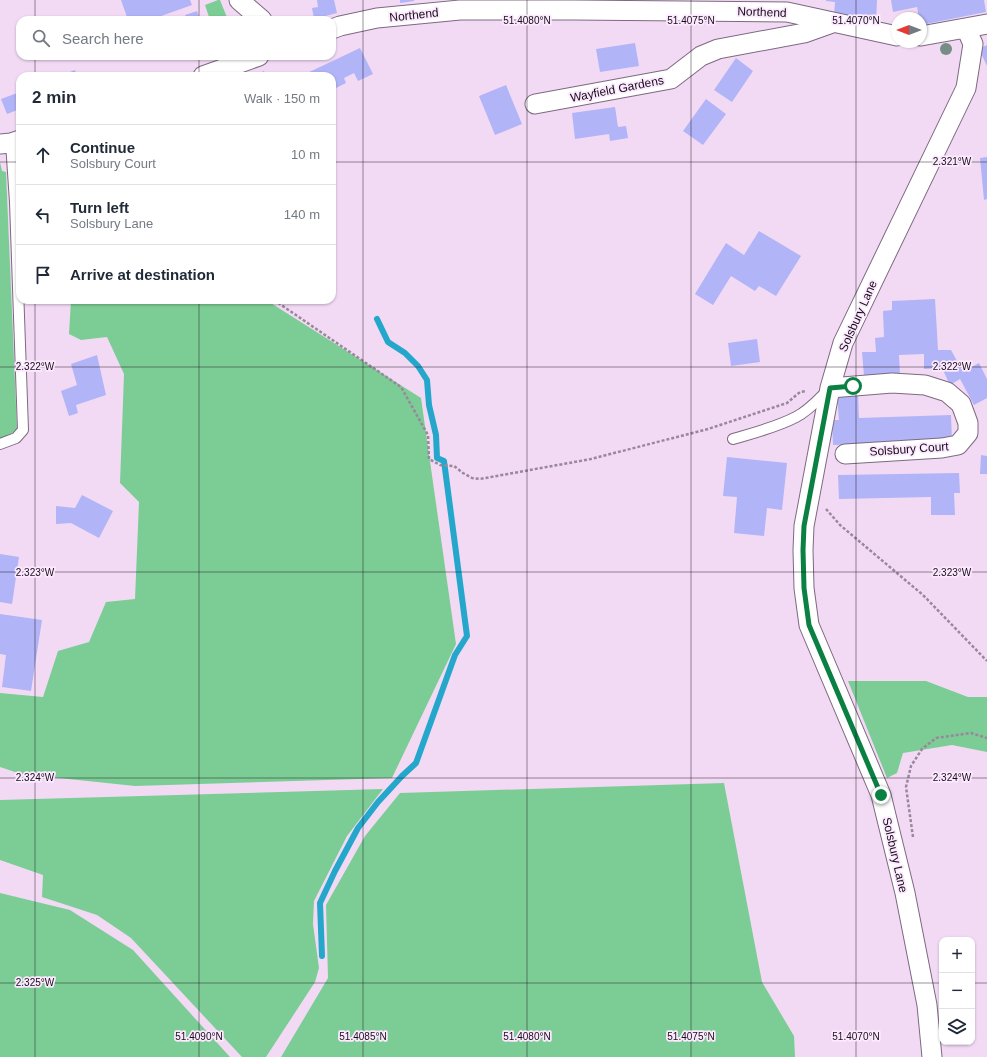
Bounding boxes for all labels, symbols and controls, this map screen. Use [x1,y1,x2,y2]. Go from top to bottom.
street label: Northend [737,4,787,20]
street label: Northend [389,5,439,25]
north arrow [891,12,927,48]
text: 51.4080°N [503,15,551,26]
text: 51.4075°N [667,15,715,26]
text: 51.4070°N [832,15,880,26]
search box [16,16,336,60]
icon: search [30,27,52,49]
text: Search here [62,30,144,47]
street label: Wayfield Gardens [569,73,665,105]
text: 2 min [32,88,76,107]
text: Walk · 150 m [244,91,320,106]
text: Continue [70,139,135,156]
icon: ahead [32,144,54,166]
text: 10 m [291,147,320,162]
text: Solsbury Court [70,156,156,171]
text: 2.321°W [933,156,972,167]
text: Turn left [70,199,129,216]
icon: left [32,204,54,226]
text: 140 m [284,207,320,222]
text: Solsbury Lane [70,216,153,231]
icon: arrive [32,264,54,286]
text: Arrive at destination [70,266,215,283]
street label: Solsbury Lane [836,278,880,354]
text: 2.322°W [16,361,55,372]
text: 2.322°W [933,361,972,372]
route start [844,377,862,395]
street label: Solsbury Court [869,439,950,459]
text: 2.323°W [16,567,55,578]
text: 2.323°W [933,567,972,578]
text: 2.324°W [16,772,55,783]
text: 2.324°W [933,772,972,783]
route end [872,786,890,804]
street label: Solsbury Lane [880,816,911,894]
map controls [939,937,975,1045]
button: + [939,937,975,973]
button: − [939,973,975,1009]
text: 2.325°W [16,977,55,988]
button: layers [939,1009,975,1045]
text: 51.4090°N [175,1031,223,1042]
text: 51.4085°N [339,1031,387,1042]
text: 51.4080°N [503,1031,551,1042]
text: 51.4075°N [667,1031,715,1042]
text: 51.4070°N [832,1031,880,1042]

